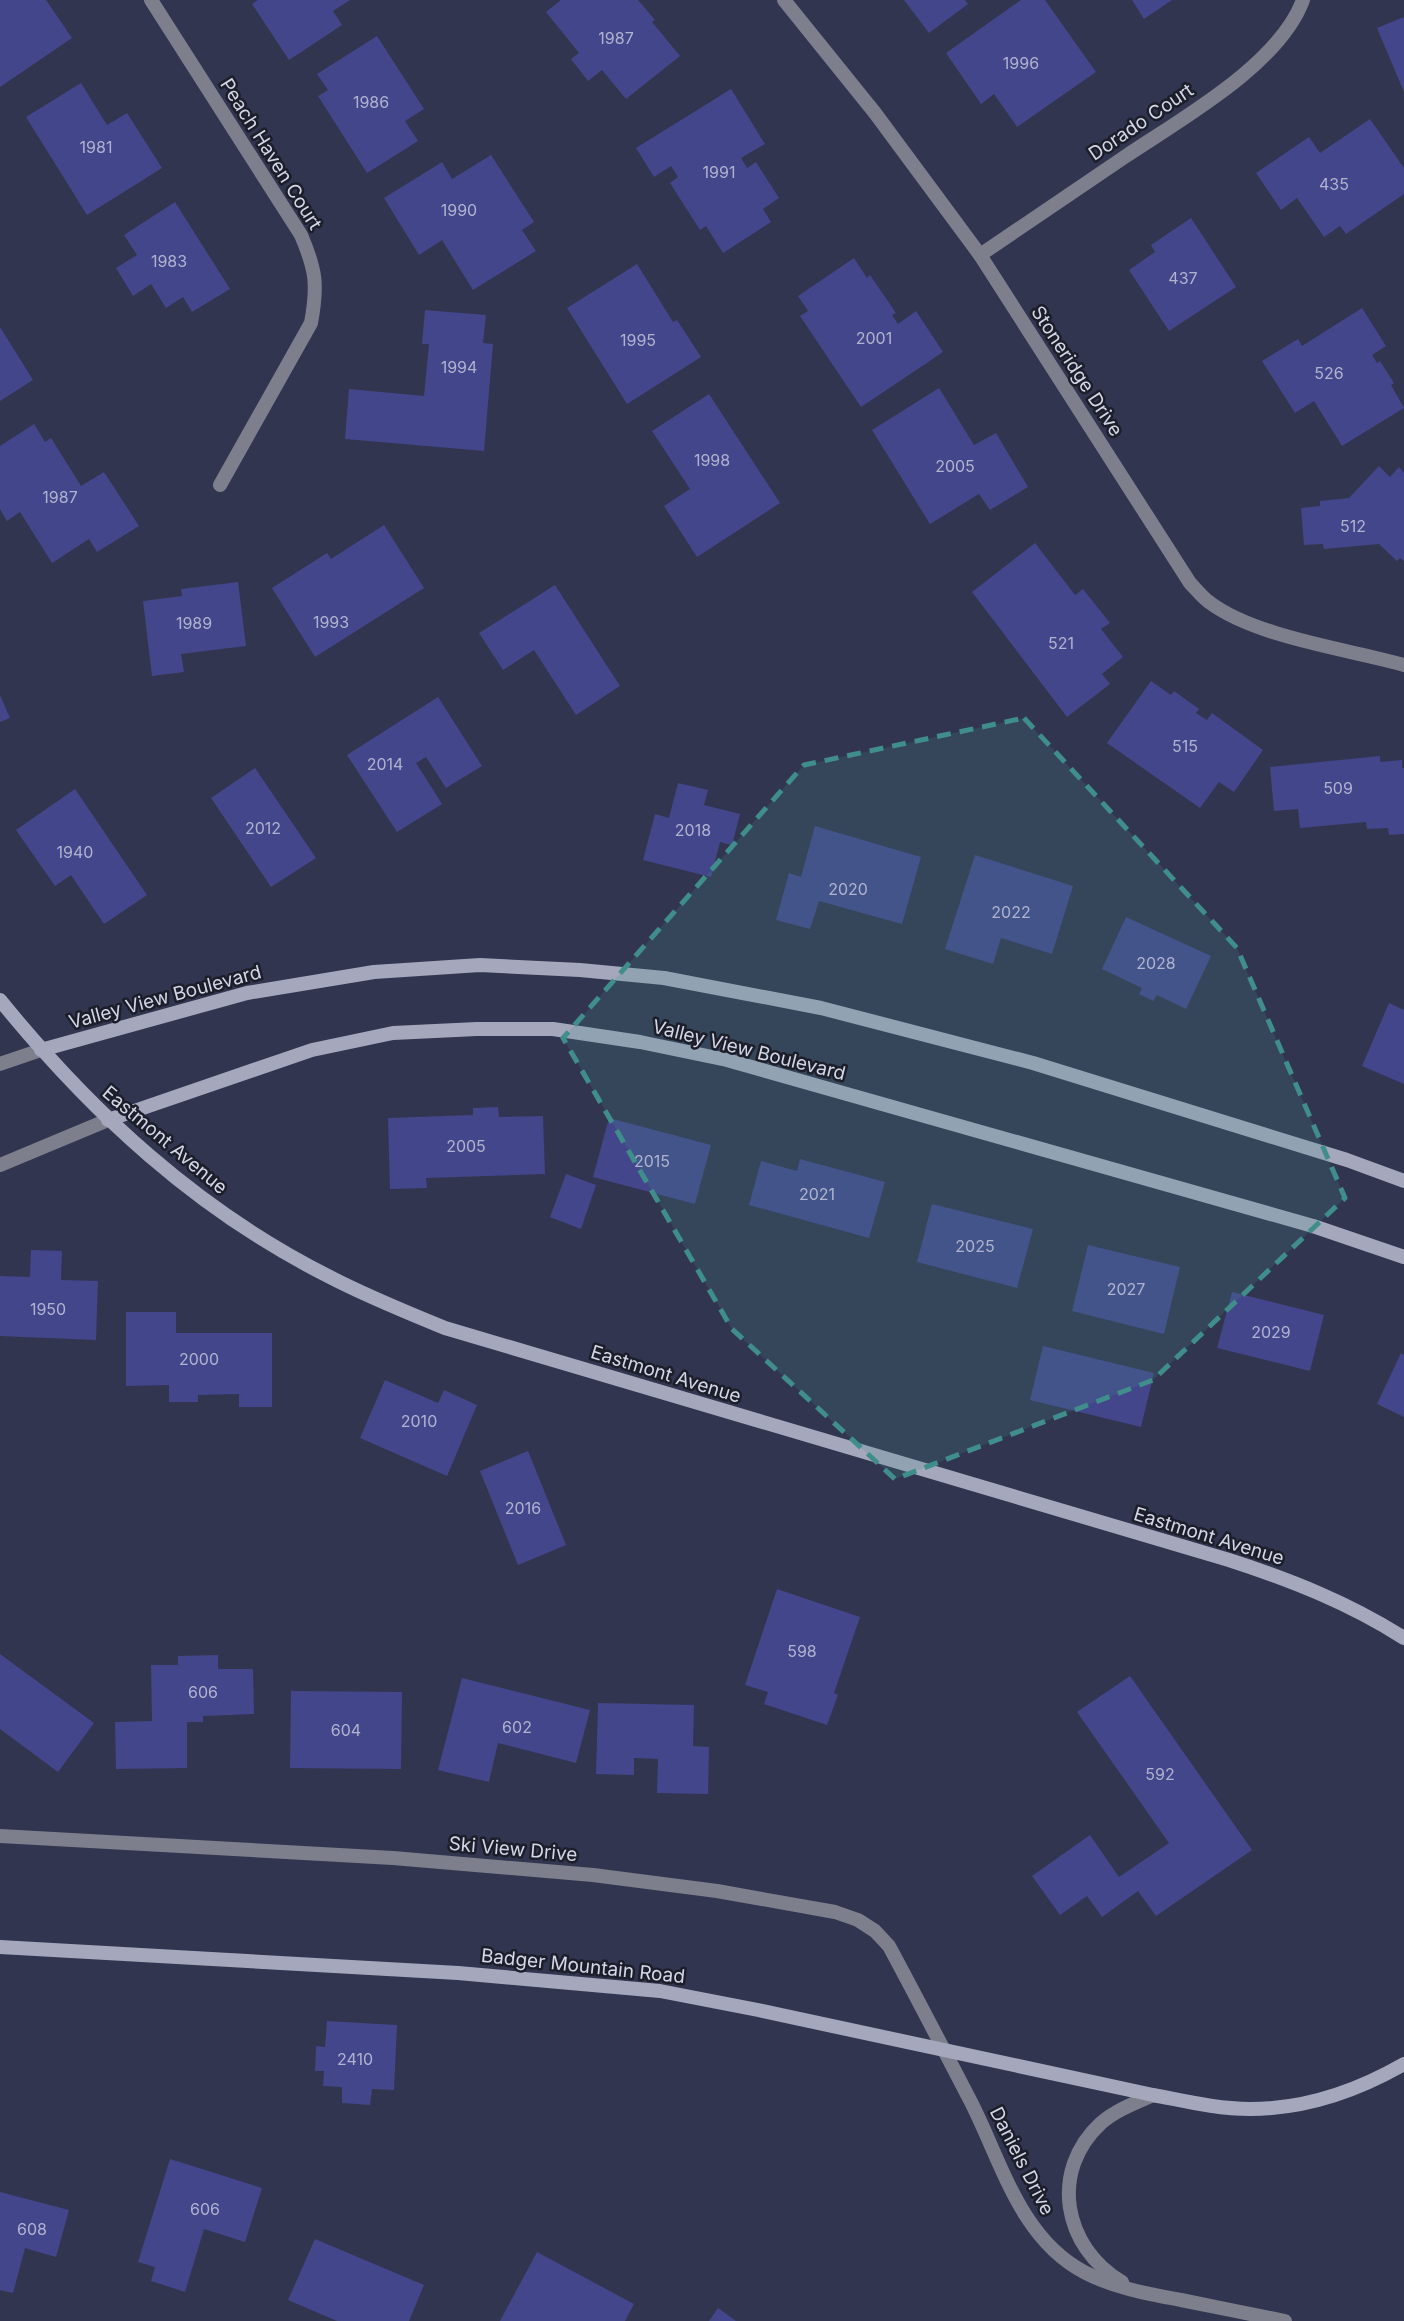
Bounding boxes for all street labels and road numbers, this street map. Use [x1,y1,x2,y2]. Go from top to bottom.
street label: Peach Haven Court [215,74,327,234]
street label: Dorado Court [1084,79,1198,165]
street label: Stoneridge Drive [1026,301,1128,441]
street label: Valley View Boulevard [66,960,264,1034]
street label: Valley View Boulevard [650,1015,848,1085]
street label: Eastmont Avenue [98,1081,232,1199]
street label: Eastmont Avenue [588,1340,744,1408]
street label: Eastmont Avenue [1131,1502,1287,1570]
street label: Ski View Drive [448,1832,578,1866]
street label: Badger Mountain Road [480,1944,686,1988]
street label: Daniels Drive [985,2103,1059,2219]

